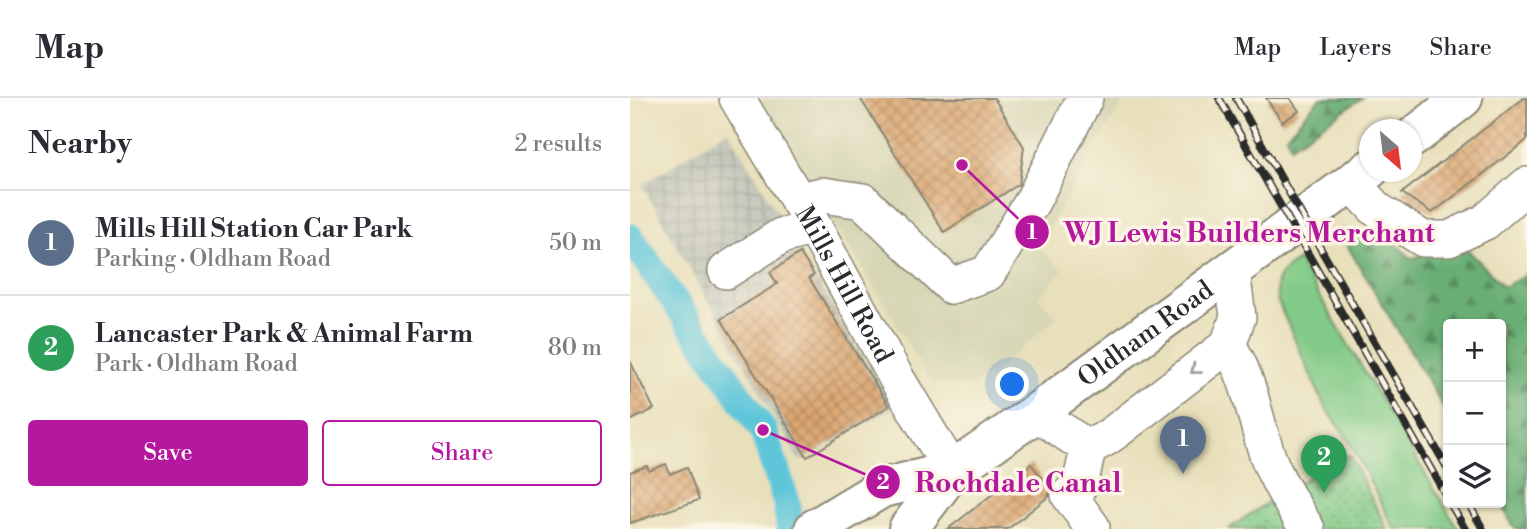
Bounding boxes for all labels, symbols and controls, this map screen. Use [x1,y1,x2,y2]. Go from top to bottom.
text: Map [35,28,104,69]
text: Map [1234,33,1281,63]
text: Layers [1319,33,1391,63]
text: Share [1429,33,1492,63]
north arrow [1359,119,1422,182]
text: Nearby [28,125,132,163]
text: 2 results [515,130,602,158]
street label: Mills Hill Road [788,200,900,369]
callout: WJ Lewis Builders Merchant [1014,207,1449,256]
text: Mills Hill Station Car Park [95,213,413,245]
text: WJ Lewis Builders Merchant [1062,216,1436,251]
text: 1 [1027,220,1037,246]
text: 1 [45,229,57,257]
text: 50 m [549,229,602,257]
text: Parking · Oldham Road [95,245,331,273]
street label: Oldham Road [1072,274,1220,394]
text: Lancaster Park & Animal Farm [95,318,473,350]
map controls [1443,319,1506,508]
button: + [1443,319,1506,382]
text: 2 [44,334,58,362]
text: 80 m [548,334,602,362]
text: Park · Oldham Road [95,350,298,378]
one-way arrow [1191,362,1203,375]
your location [995,367,1029,401]
button: − [1443,382,1506,445]
pin: 1 [1160,416,1206,474]
button: Save [28,420,308,486]
button: Share [322,420,602,486]
pin: 2 [1301,435,1347,493]
button: layers [1443,445,1506,508]
callout: Rochdale Canal [865,458,1135,507]
text: Rochdale Canal [915,466,1121,501]
text: 2 [876,470,890,496]

